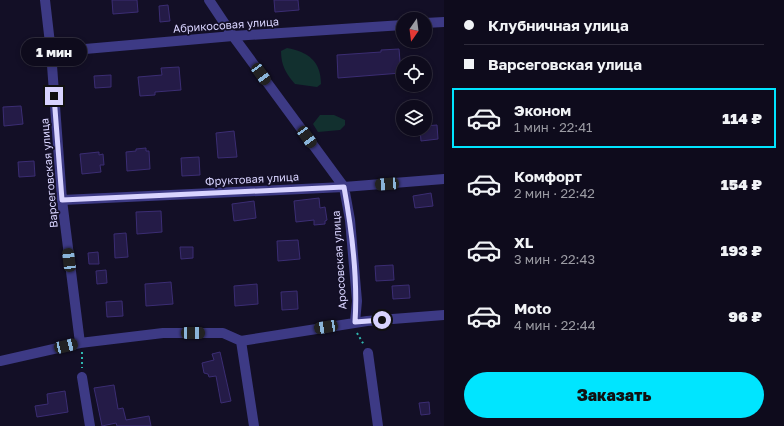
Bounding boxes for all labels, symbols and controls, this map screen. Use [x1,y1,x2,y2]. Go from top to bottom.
north arrow [396,12,432,48]
map controls [396,12,432,136]
street label: Абрикосовая улица [173,14,279,35]
text: Клубничная улица [488,16,629,34]
callout: 1 мин [21,38,87,66]
text: 1 мин [36,44,72,60]
text: Варсеговская улица [488,55,642,73]
button: locate [396,56,432,92]
car [249,61,273,87]
route end [45,87,63,105]
button: layers [396,100,432,136]
icon: car [466,100,502,136]
text: Эконом [514,101,571,119]
text: 114 ₽ [722,109,762,127]
street label: Варсеговская улица [37,118,60,228]
text: 1 мин · 22:41 [514,119,592,135]
car [295,124,319,150]
icon: car [466,166,502,202]
text: Комфорт [514,167,582,185]
street label: Фруктовая улица [205,170,299,187]
text: 154 ₽ [721,175,762,193]
car [375,177,399,191]
text: 2 мин · 22:42 [514,185,595,201]
street label: Аросовская улица [329,210,348,310]
icon: car [466,232,502,268]
text: XL [514,233,533,251]
text: 193 ₽ [721,241,762,259]
car [62,247,76,273]
text: 3 мин · 22:43 [514,251,595,267]
icon: car [466,298,502,334]
text: Moto [514,299,551,317]
text: 96 ₽ [728,307,762,325]
route start [373,311,391,329]
text: 4 мин · 22:44 [514,317,596,333]
car [313,319,339,335]
car [181,327,205,339]
car [53,337,79,355]
button: Заказать [464,372,764,418]

